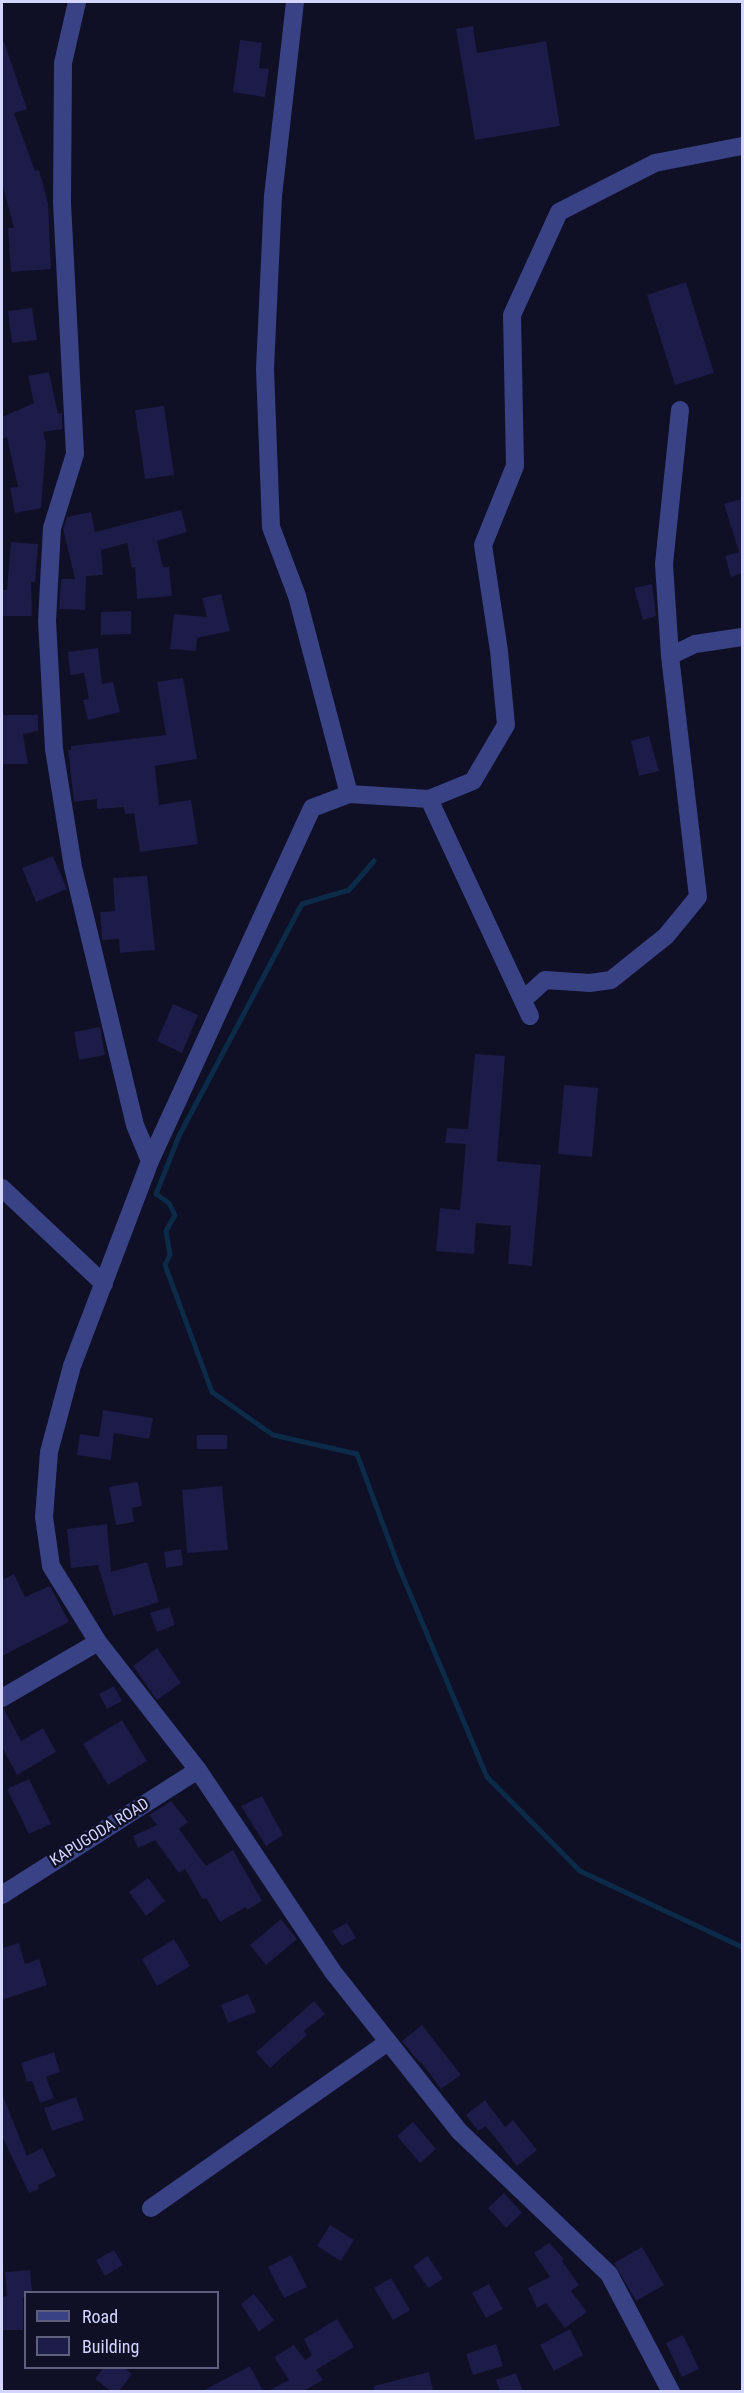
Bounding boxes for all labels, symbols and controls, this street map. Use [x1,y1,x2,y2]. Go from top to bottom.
street label: KAPUGODA ROAD [47,1795,153,1871]
legend [24,2291,219,2369]
text: Road [82,2306,118,2327]
text: Building [82,2336,139,2357]

